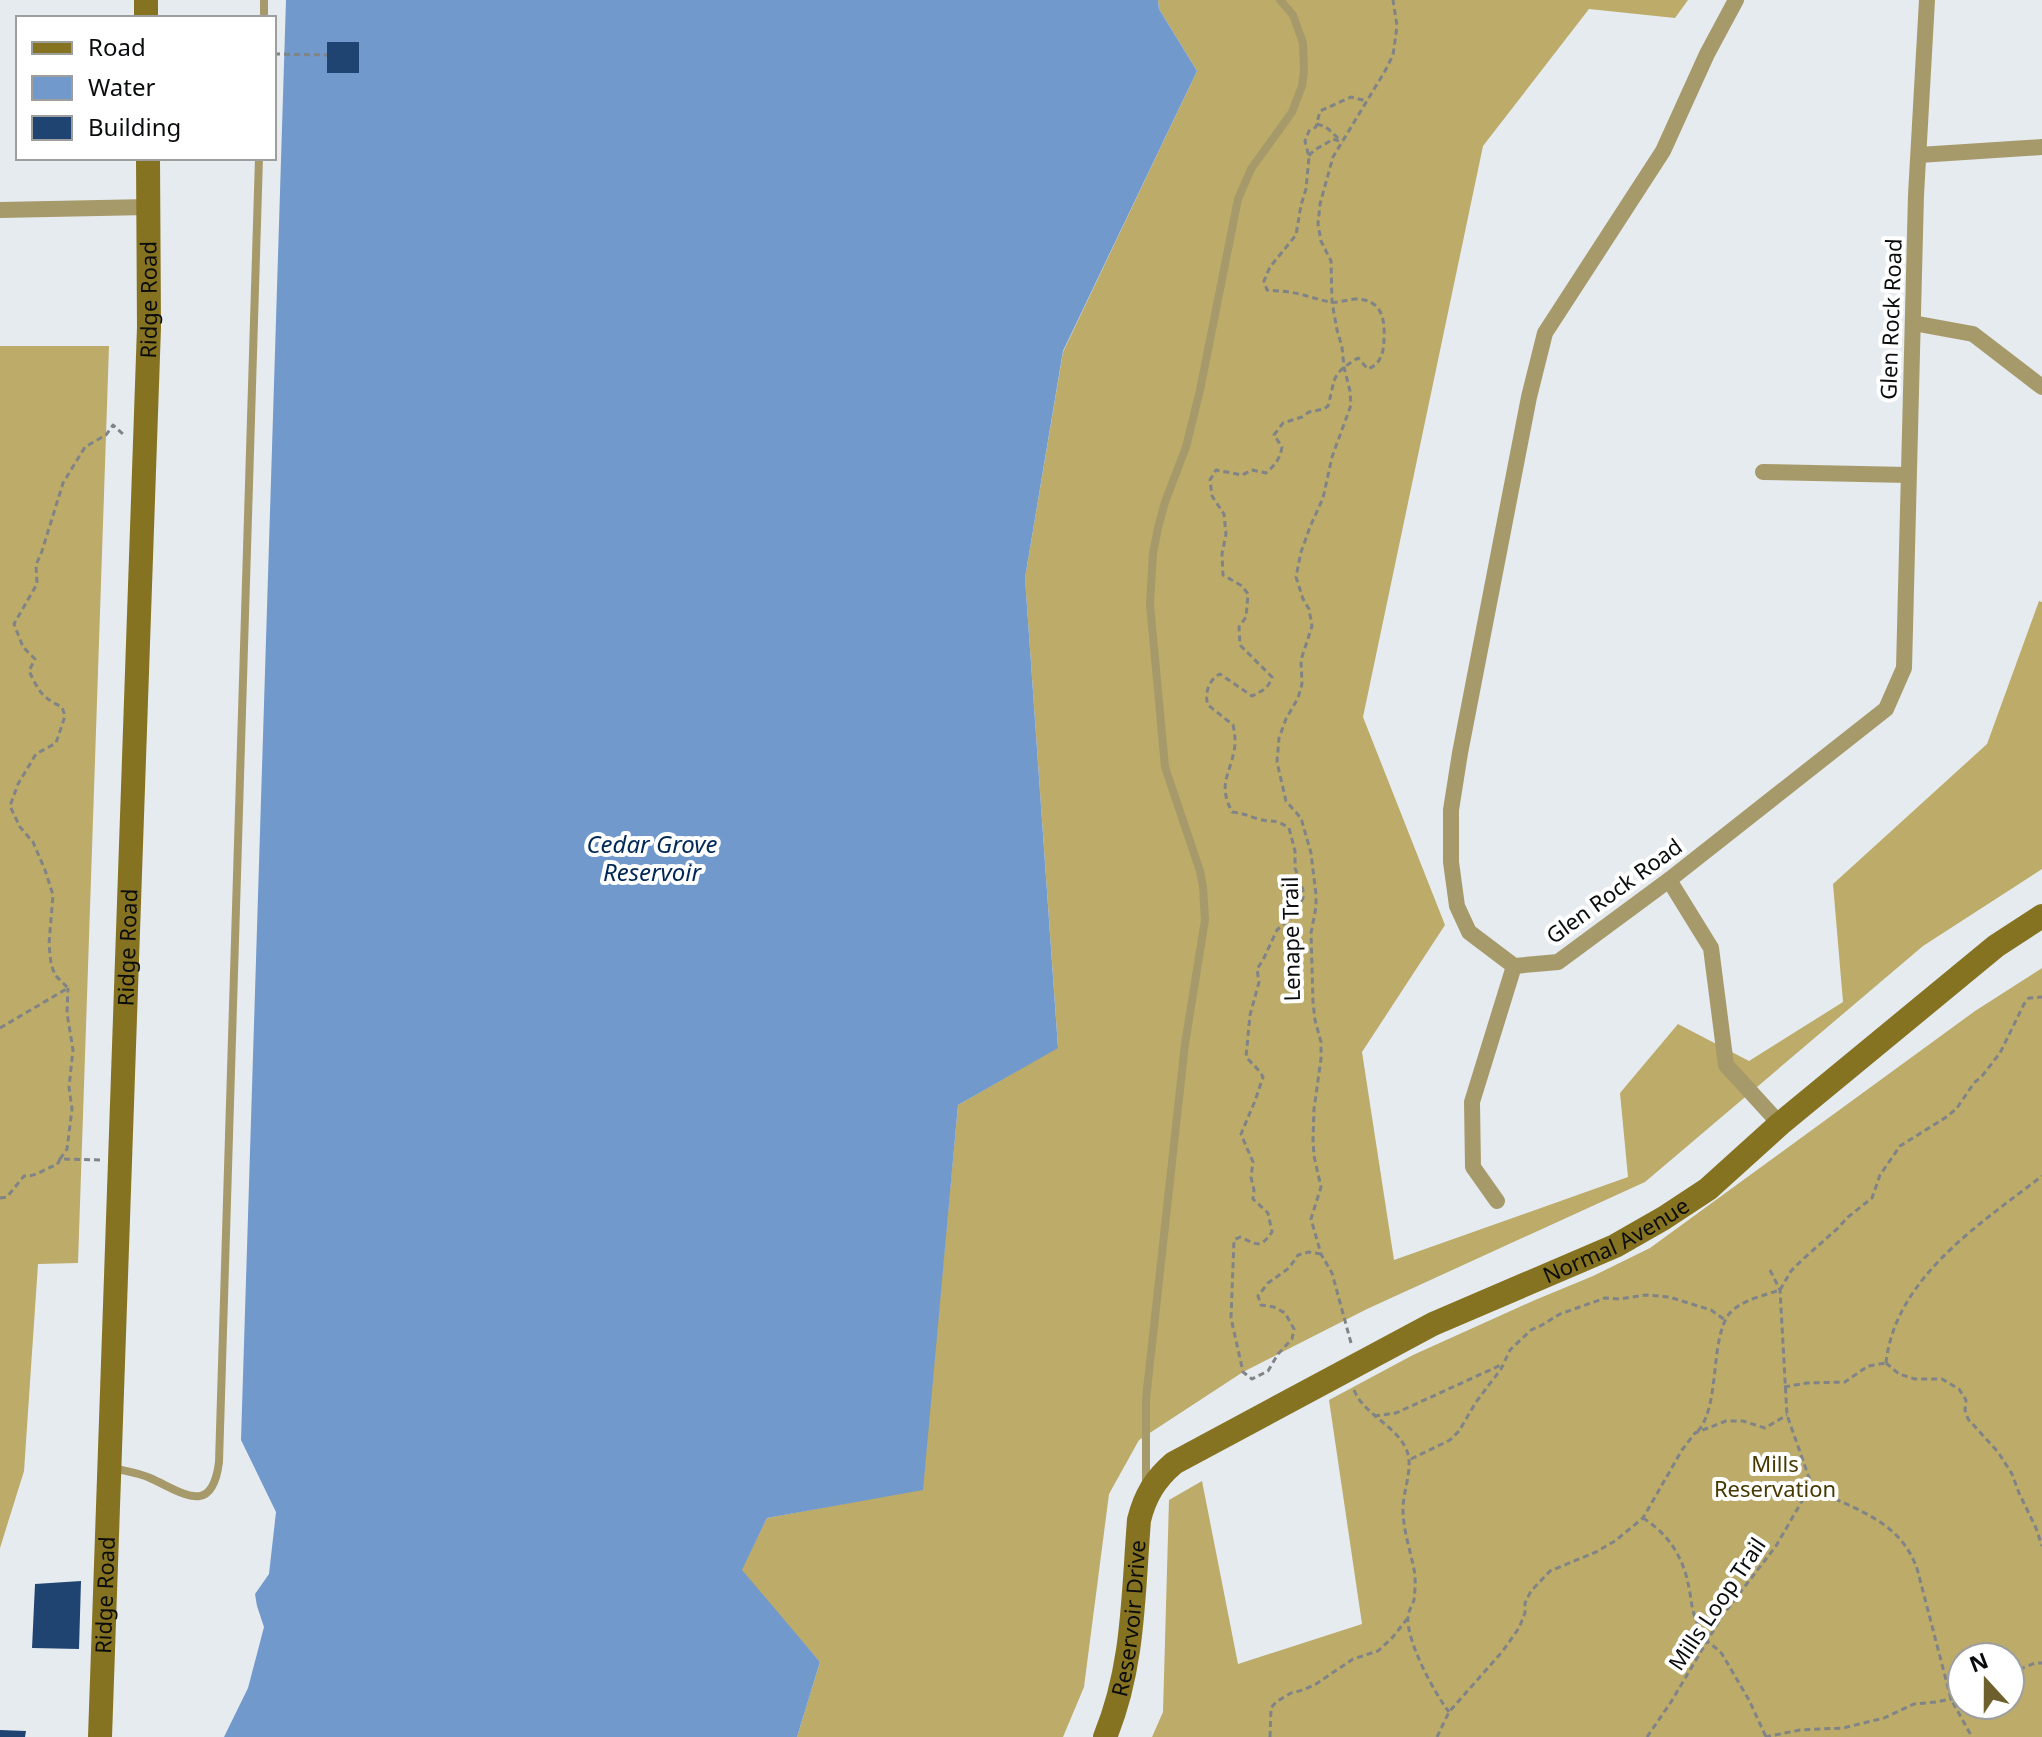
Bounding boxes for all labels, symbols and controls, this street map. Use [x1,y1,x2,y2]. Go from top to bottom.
legend [16,16,276,160]
text: Road [88,30,146,63]
text: Water [88,70,156,103]
text: Building [88,110,181,143]
street label: Glen Rock Road [1872,238,1908,400]
street label: Ridge Road [132,241,163,359]
water label: Cedar Grove Reservoir [587,827,717,888]
street label: Glen Rock Road [1539,831,1687,950]
street label: Lenape Trail [1274,876,1306,1002]
street label: Ridge Road [109,888,143,1007]
street label: Normal Avenue [1538,1190,1694,1289]
park label: Mills Reservation [1714,1448,1836,1503]
street label: Mills Loop Trail [1661,1531,1772,1676]
street label: Ridge Road [87,1536,121,1654]
street label: Reservoir Drive [1103,1539,1152,1699]
north arrow [1946,1641,2026,1721]
text: N [1965,1644,1992,1679]

